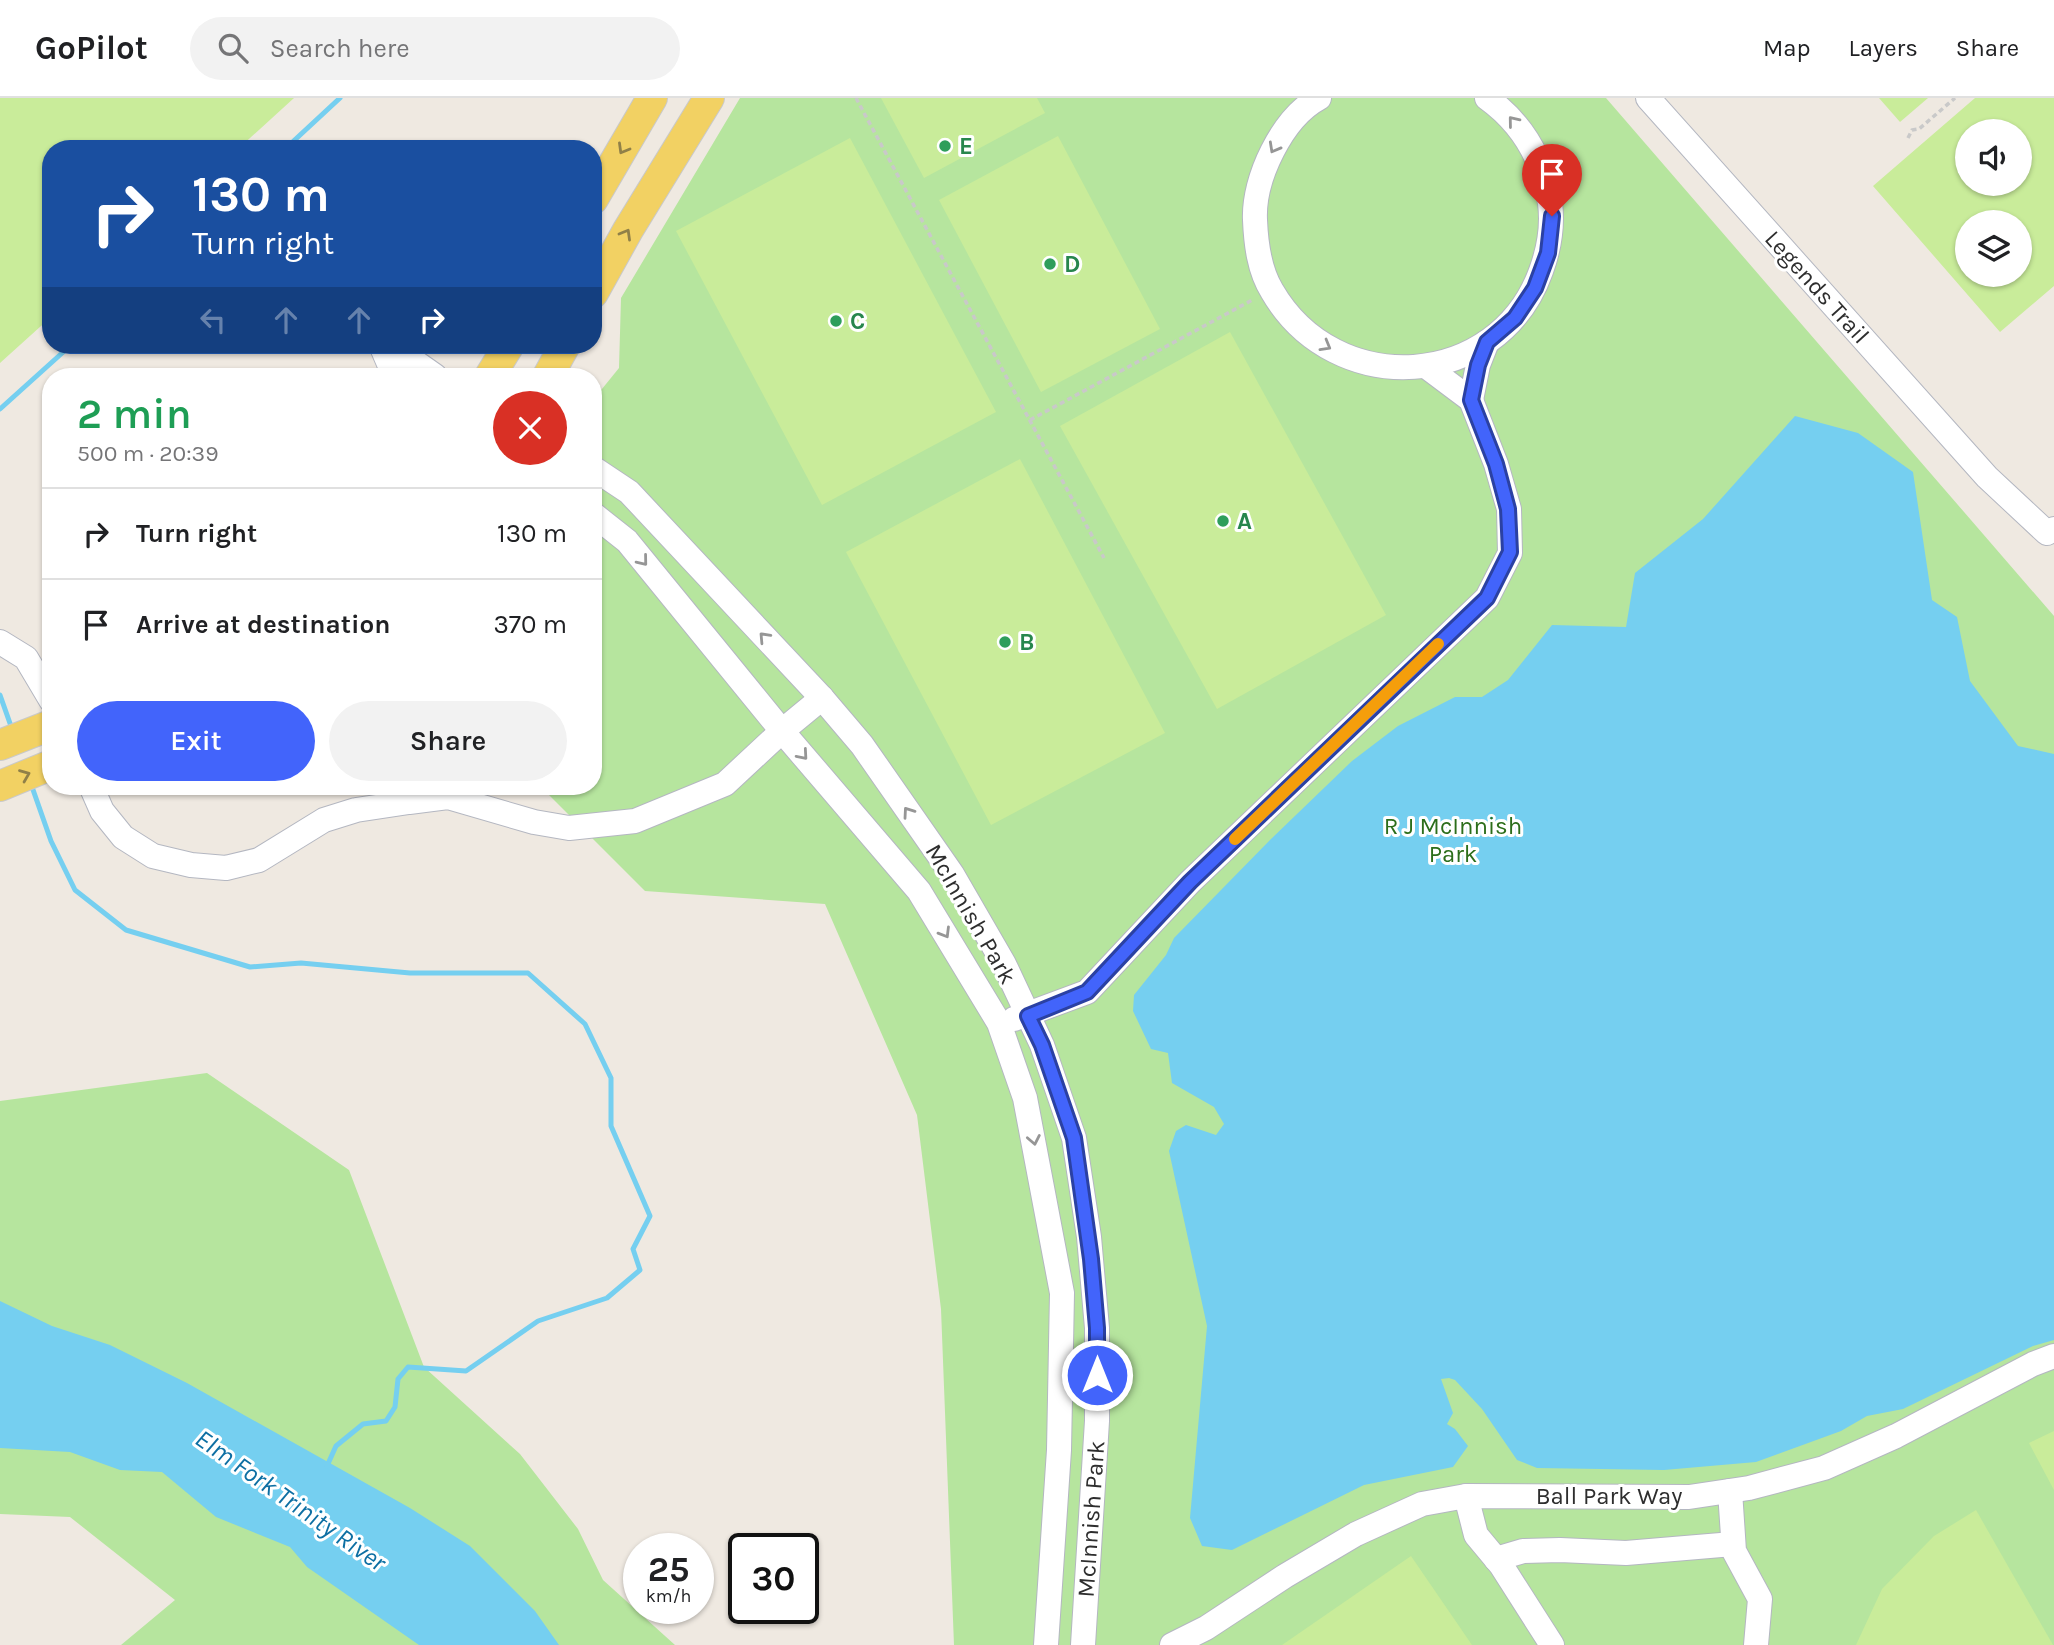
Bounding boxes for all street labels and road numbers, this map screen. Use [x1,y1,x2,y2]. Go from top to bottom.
street label: Legends Trail [1759,225,1875,349]
street label: McInnish Park [920,839,1022,989]
street label: McInnish Park [1072,1440,1110,1598]
street label: Ball Park Way [1536,1482,1682,1510]

